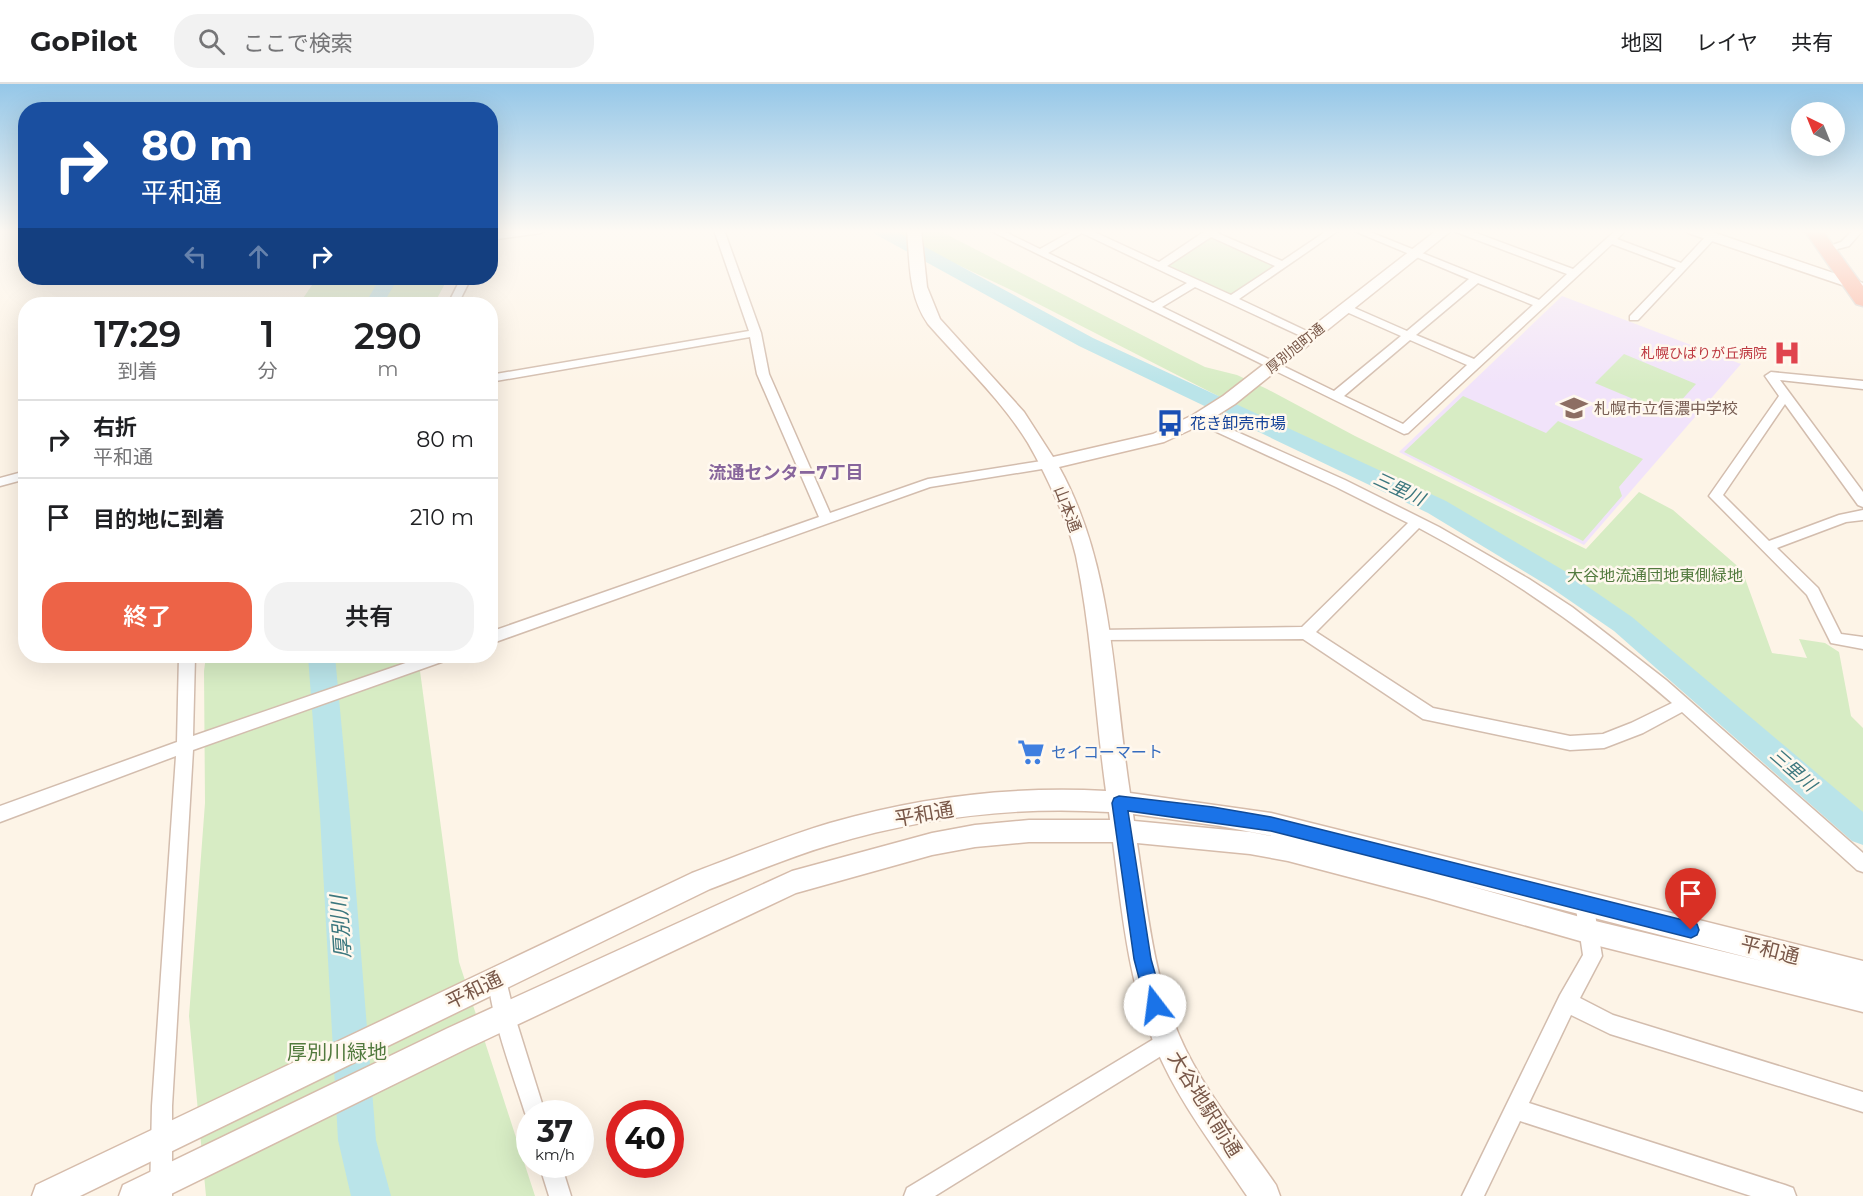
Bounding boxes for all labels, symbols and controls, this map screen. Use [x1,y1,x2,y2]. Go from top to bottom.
search box [174,14,594,68]
text: GoPilot [30,24,138,58]
icon: search [195,25,228,58]
text: ここで検索 [243,30,353,57]
text: 地図 [1621,30,1663,55]
text: レイヤ [1696,30,1758,55]
text: 共有 [1791,30,1833,55]
north arrow [1791,102,1845,156]
map controls [1791,102,1845,156]
text: 80 m [141,119,253,171]
icon: right [42,126,120,204]
text: 平和通 [141,176,222,209]
icon: left [179,240,212,273]
icon: ahead [242,240,275,273]
icon: right [305,240,338,273]
text: 17:29 [94,312,181,356]
text: 1 [261,312,275,356]
text: 290 [354,314,422,358]
street label: 厚別旭町通 [1262,319,1328,377]
hospital icon: 札幌ひばりが丘病院 [1772,338,1802,368]
place label: 札幌ひばりが丘病院 [1641,344,1767,362]
text: m [377,357,398,381]
text: 到着 [118,359,158,383]
text: 分 [258,359,278,383]
school or university icon: 札幌市立信濃中学校 [1559,393,1589,423]
place label: 札幌市立信濃中学校 [1594,399,1738,418]
bus stop icon: 花き卸売市場 [1155,408,1185,438]
text: 右折 [93,414,137,441]
place label: 花き卸売市場 [1190,414,1286,433]
icon: right [42,423,75,456]
text: 80 m [416,426,474,453]
text: 平和通 [93,445,153,469]
district label: 流通センター7丁目 [708,462,864,484]
water label: 三里川 [1370,468,1430,511]
street label: 山本通 [1050,483,1085,535]
icon: arrive [42,501,75,534]
text: 210 m [410,504,474,531]
text: 目的地に到着 [93,506,225,533]
park label: 大谷地流通団地東側緑地 [1567,566,1743,585]
button: 終了 [42,582,252,651]
button: 共有 [264,582,474,651]
supermarket icon: セイコーマート [1016,737,1046,767]
place label: セイコーマート [1051,743,1163,762]
water label: 三里川 [1765,744,1822,797]
street label: 平和通 [892,797,956,831]
pin [1665,868,1716,930]
icon: arrive [1674,877,1707,910]
water label: 厚別川 [326,893,355,959]
street label: 平和通 [1738,931,1802,969]
street label: 平和通 [442,966,506,1014]
position arrow [1123,973,1187,1037]
park label: 厚別川緑地 [287,1040,387,1064]
street label: 大谷地駅前通 [1163,1047,1247,1161]
speed limit sign: 40 [606,1100,684,1178]
text: 37 [537,1113,573,1150]
text: km/h [535,1145,575,1164]

